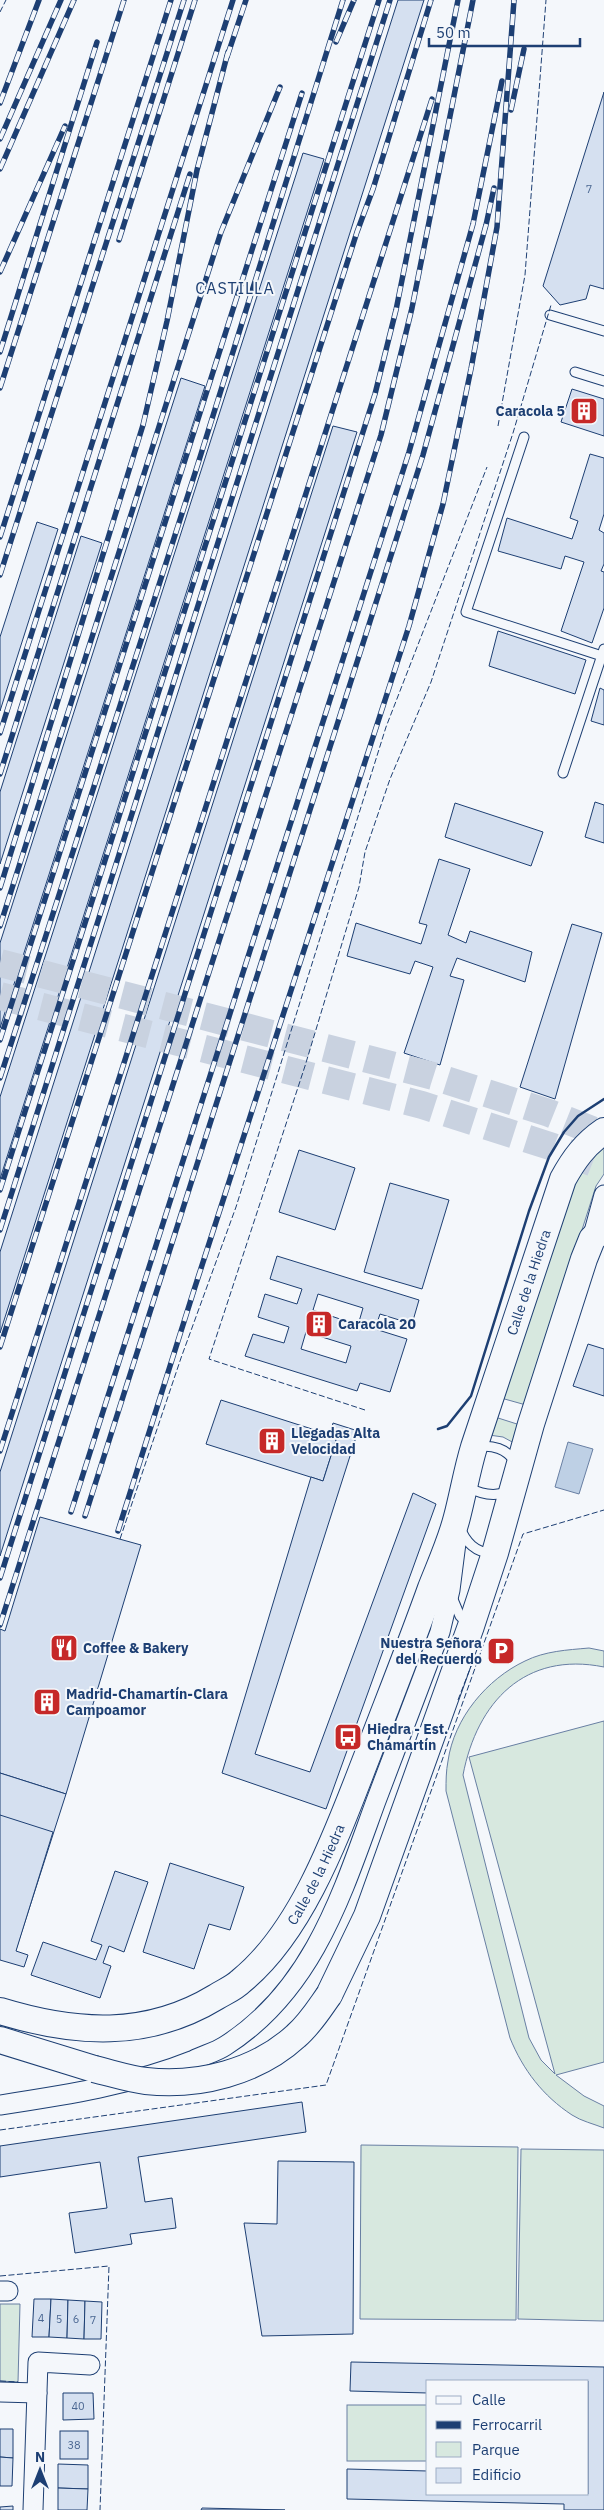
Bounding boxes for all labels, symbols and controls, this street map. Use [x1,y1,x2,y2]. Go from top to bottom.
scale bar [429,15,580,47]
text: 50 m [436,23,471,42]
house number: 7 [586,182,592,196]
district label: CASTILLA [195,278,275,298]
building icon: Caracola 5 [569,396,599,426]
place label: Caracola 5 [496,402,565,420]
street label: Calle de la Hiedra [503,1227,555,1338]
building icon: Caracola 20 [304,1309,334,1339]
place label: Caracola 20 [338,1315,416,1333]
place label: Llegadas Alta Velocidad [291,1424,380,1458]
building icon: Llegadas Alta Velocidad [257,1426,287,1456]
restaurant icon: Coffee & Bakery [49,1633,79,1663]
place label: Nuestra Señora del Recuerdo [380,1634,482,1668]
parking icon: Nuestra Señora del Recuerdo [486,1636,516,1666]
place label: Coffee & Bakery [83,1639,189,1657]
place label: Madrid-Chamartín-Clara Campoamor [66,1685,228,1719]
building icon: Madrid-Chamartín-Clara Campoamor [32,1687,62,1717]
place label: Hiedra - Est. Chamartín [367,1720,448,1754]
bus stop icon: Hiedra - Est. Chamartín [333,1722,363,1752]
street label: Calle de la Hiedra [283,1821,349,1928]
house number: 4 [38,2311,45,2325]
house number: 5 [56,2312,62,2326]
house number: 6 [73,2312,79,2326]
house number: 7 [90,2313,96,2327]
legend [426,2380,589,2495]
text: Calle [472,2390,506,2409]
house number: 40 [71,2399,85,2413]
text: Ferrocarril [472,2415,542,2434]
house number: 38 [67,2438,81,2452]
text: Parque [472,2440,520,2459]
north arrow [15,2445,65,2495]
text: N [35,2448,45,2466]
text: Edificio [472,2465,521,2484]

